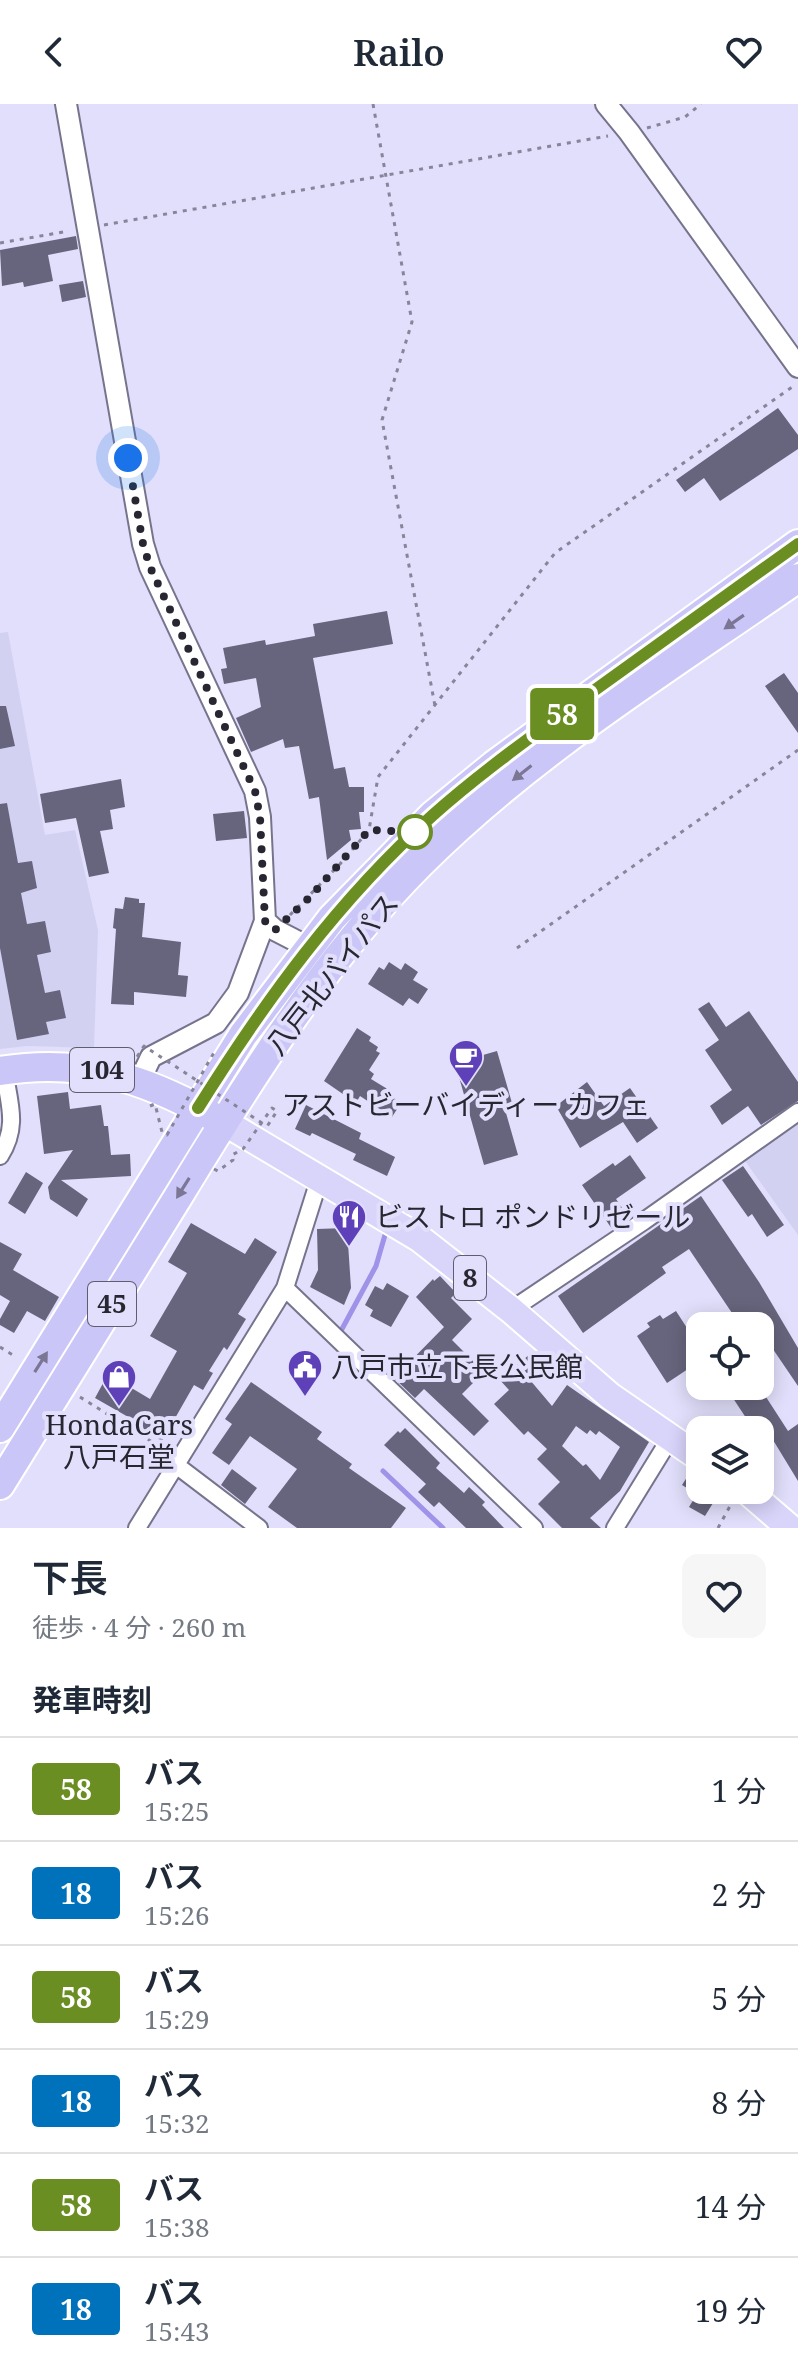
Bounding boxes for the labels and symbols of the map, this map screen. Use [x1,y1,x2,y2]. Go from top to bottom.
your location [108,438,148,478]
one-way arrow [723,614,744,629]
line badge: 58 [526,688,598,740]
one-way arrow [512,764,532,781]
unlabelled marker [398,815,432,849]
street label: 八戸北バイパス [256,885,406,1062]
cafe icon: アストビーバイディー カフェ [447,1038,485,1088]
road number: 104 [70,1048,134,1092]
place label: アストビーバイディー カフェ [281,1085,651,1123]
one-way arrow [176,1177,190,1199]
place label: ビストロ ポンドリゼール [375,1197,690,1235]
restaurant icon: ビストロ ポンドリゼール [330,1198,368,1248]
road number: 8 [454,1256,486,1300]
road number: 45 [88,1282,136,1326]
place label: 八戸市立下長公民館 [331,1347,583,1385]
public building icon: 八戸市立下長公民館 [286,1348,324,1398]
one-way arrow [34,1351,48,1373]
shop icon: HondaCars 八戸石堂 [100,1358,138,1408]
place label: HondaCars 八戸石堂 [45,1405,193,1475]

